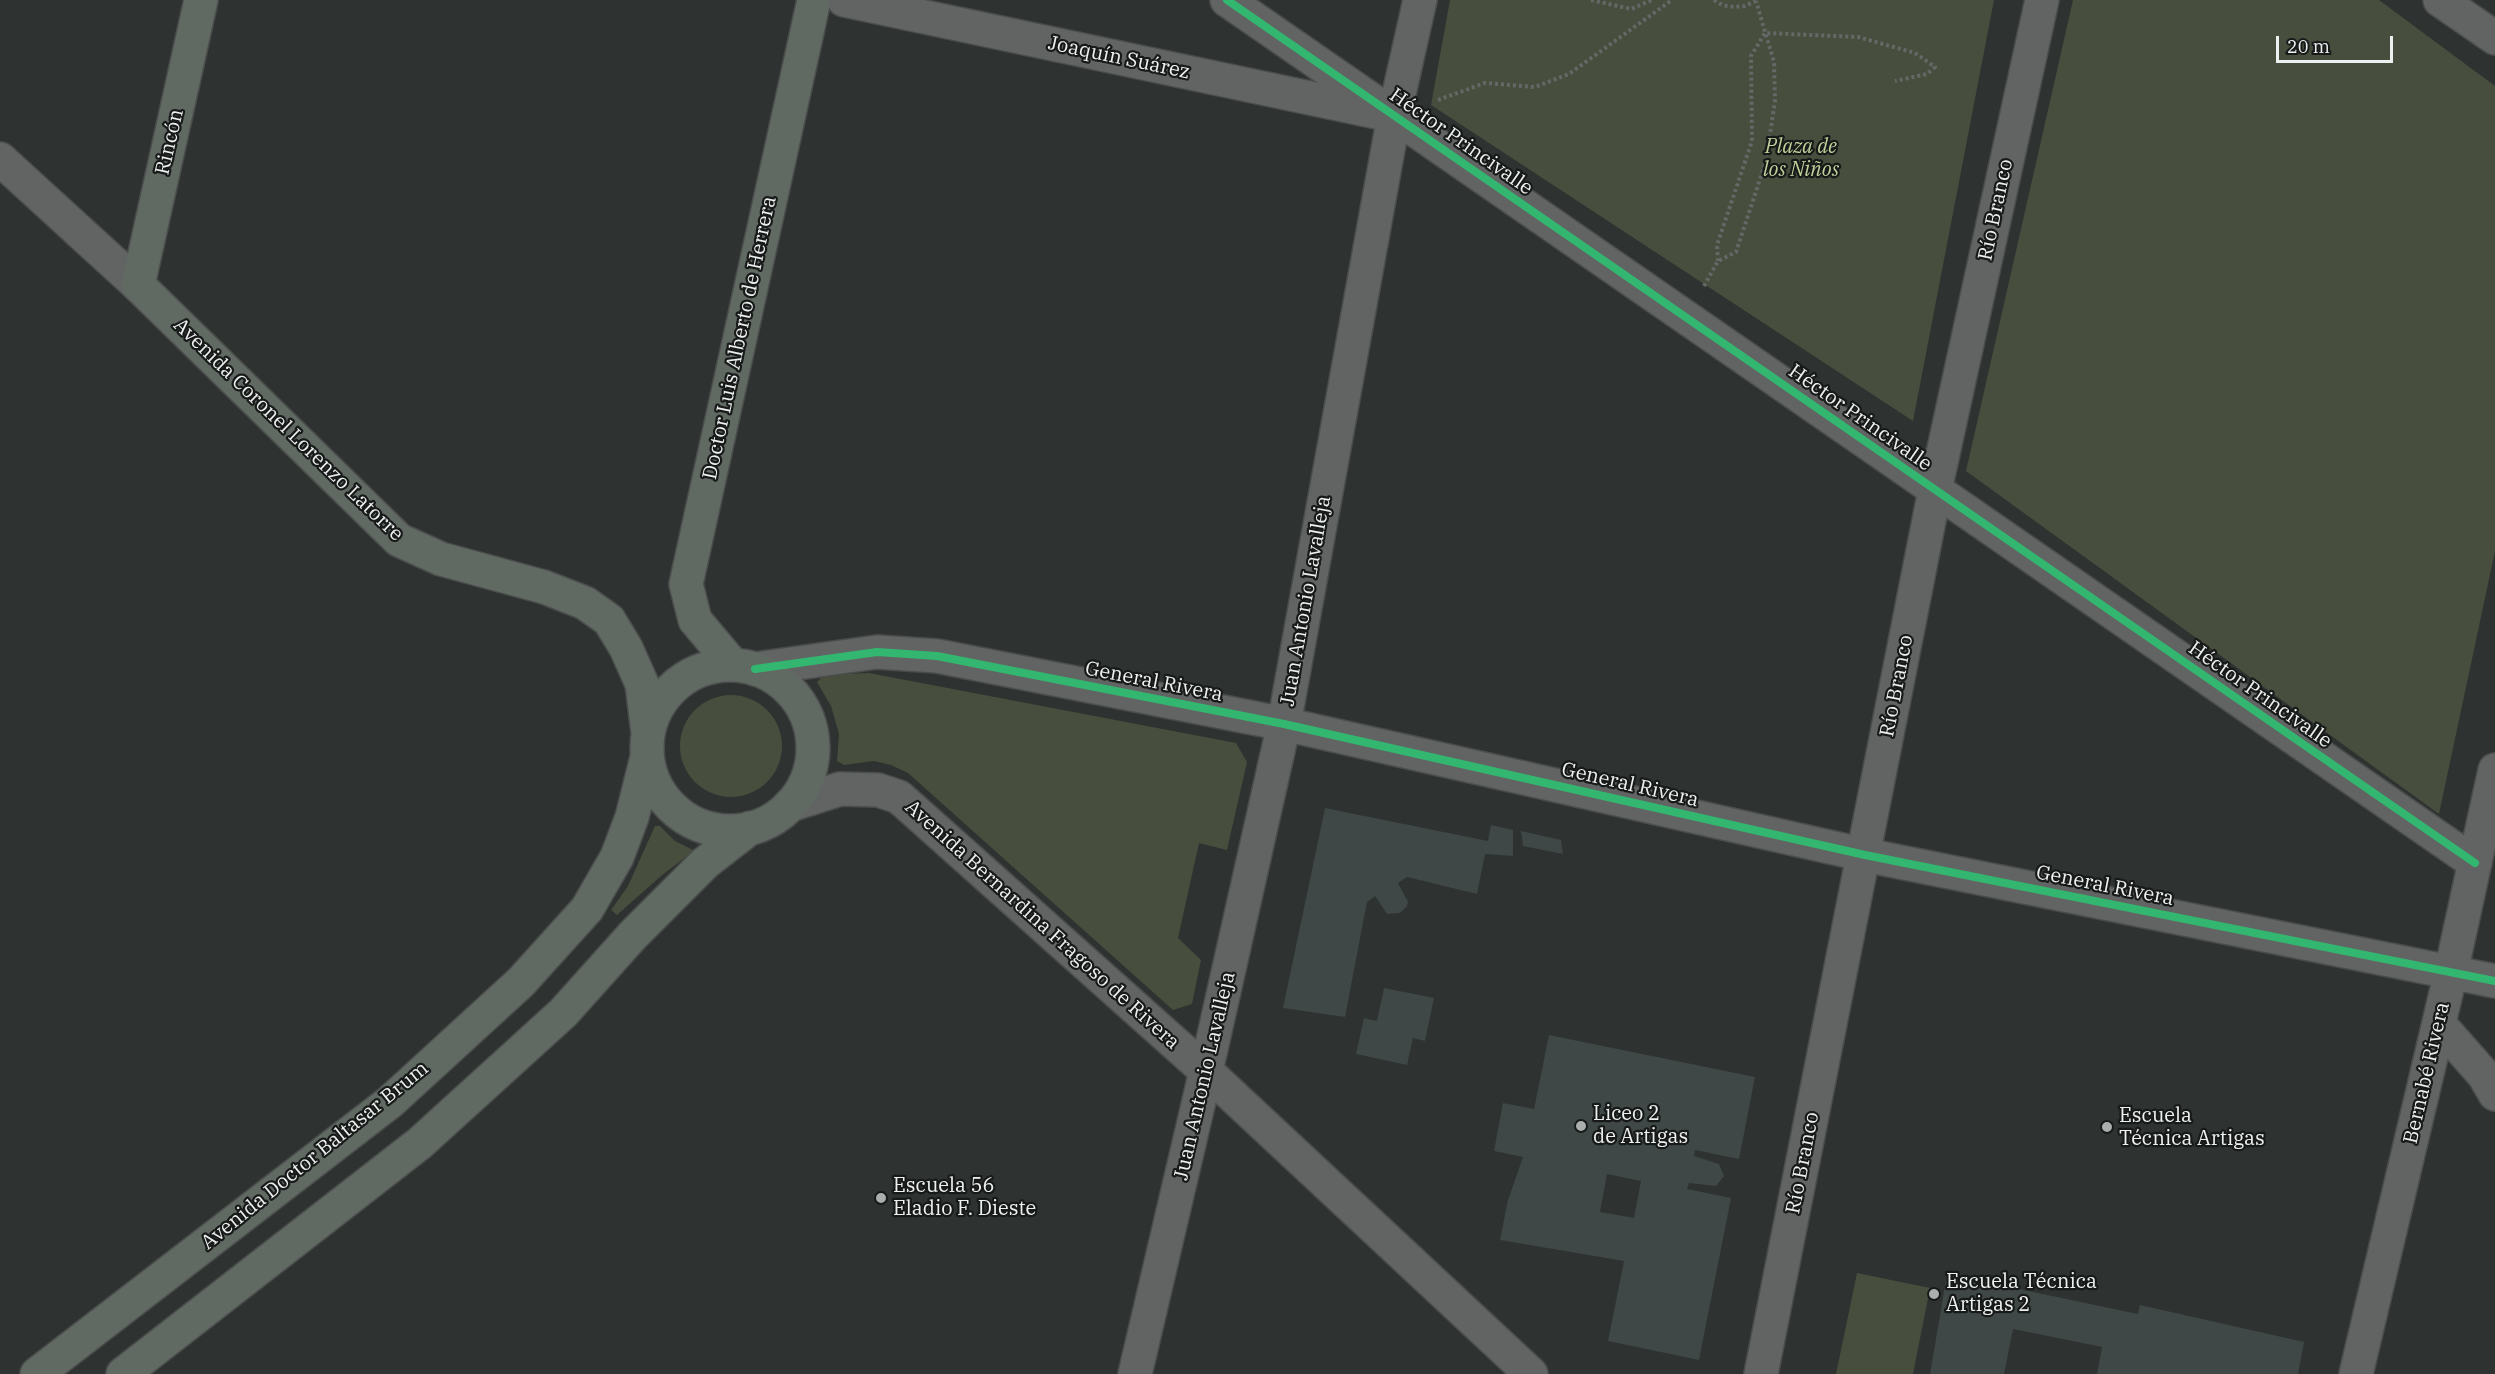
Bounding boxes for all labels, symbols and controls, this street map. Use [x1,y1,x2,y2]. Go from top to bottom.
scale bar [2279,24,2396,62]
street label: Joaquín Suárez [1046,31,1192,85]
text: 20 m [2287,35,2330,58]
street label: Héctor Princivalle [1385,84,1537,200]
street label: Rincón [151,107,189,177]
park label: Plaza de los Niños [1763,135,1839,182]
street label: Río Branco [1974,157,2018,263]
street label: Doctor Luis Alberto de Herrera [698,194,782,482]
street label: Avenida Coronel Lorenzo Latorre [168,314,408,546]
street label: Héctor Princivalle [1784,360,1936,476]
street label: Juan Antonio Lavalleja [1276,494,1336,708]
street label: Río Branco [1875,633,1919,739]
street label: Héctor Princivalle [2184,637,2336,753]
street label: General Rivera [1083,657,1225,707]
street label: General Rivera [1559,758,1701,812]
street label: Avenida Bernardina Fragoso de Rivera [900,795,1184,1055]
street label: General Rivera [2034,861,2176,911]
street label: Juan Antonio Lavalleja [1169,969,1241,1183]
street label: Bernabé Rivera [2399,1000,2455,1146]
street label: Avenida Doctor Baltasar Brum [196,1057,434,1255]
place label: Liceo 2 de Artigas [1593,1102,1688,1149]
place label: Escuela Técnica Artigas [2119,1104,2265,1151]
street label: Río Branco [1781,1110,1825,1216]
marker: Liceo 2 de Artigas [1574,1119,1588,1133]
marker: Escuela Técnica Artigas [2100,1120,2114,1134]
place label: Escuela 56 Eladio F. Dieste [893,1174,1036,1221]
marker: Escuela 56 Eladio F. Dieste [874,1191,888,1205]
place label: Escuela Técnica Artigas 2 [1946,1270,2097,1317]
marker: Escuela Técnica Artigas 2 [1927,1287,1941,1301]

